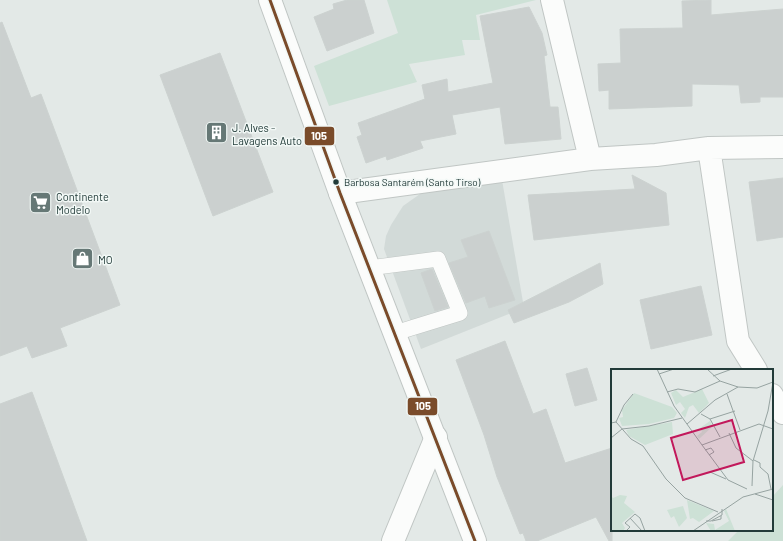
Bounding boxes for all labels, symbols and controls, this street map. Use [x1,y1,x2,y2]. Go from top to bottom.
building icon: J. Alves - Lavagens Auto [203,120,229,146]
place label: J. Alves - Lavagens Auto [232,121,302,147]
line badge: 105 [304,126,335,146]
text: 105 [311,129,327,142]
place label: Barbosa Santarém (Santo Tirso) [344,176,481,188]
marker: Barbosa Santarém (Santo Tirso) [331,177,341,187]
supermarket icon: Continente Modelo [28,189,54,215]
place label: Continente Modelo [56,190,109,216]
shop icon: MO [69,246,95,272]
place label: MO [98,253,113,266]
inset map [611,369,773,531]
line badge: 105 [407,397,438,416]
text: 105 [415,399,431,412]

